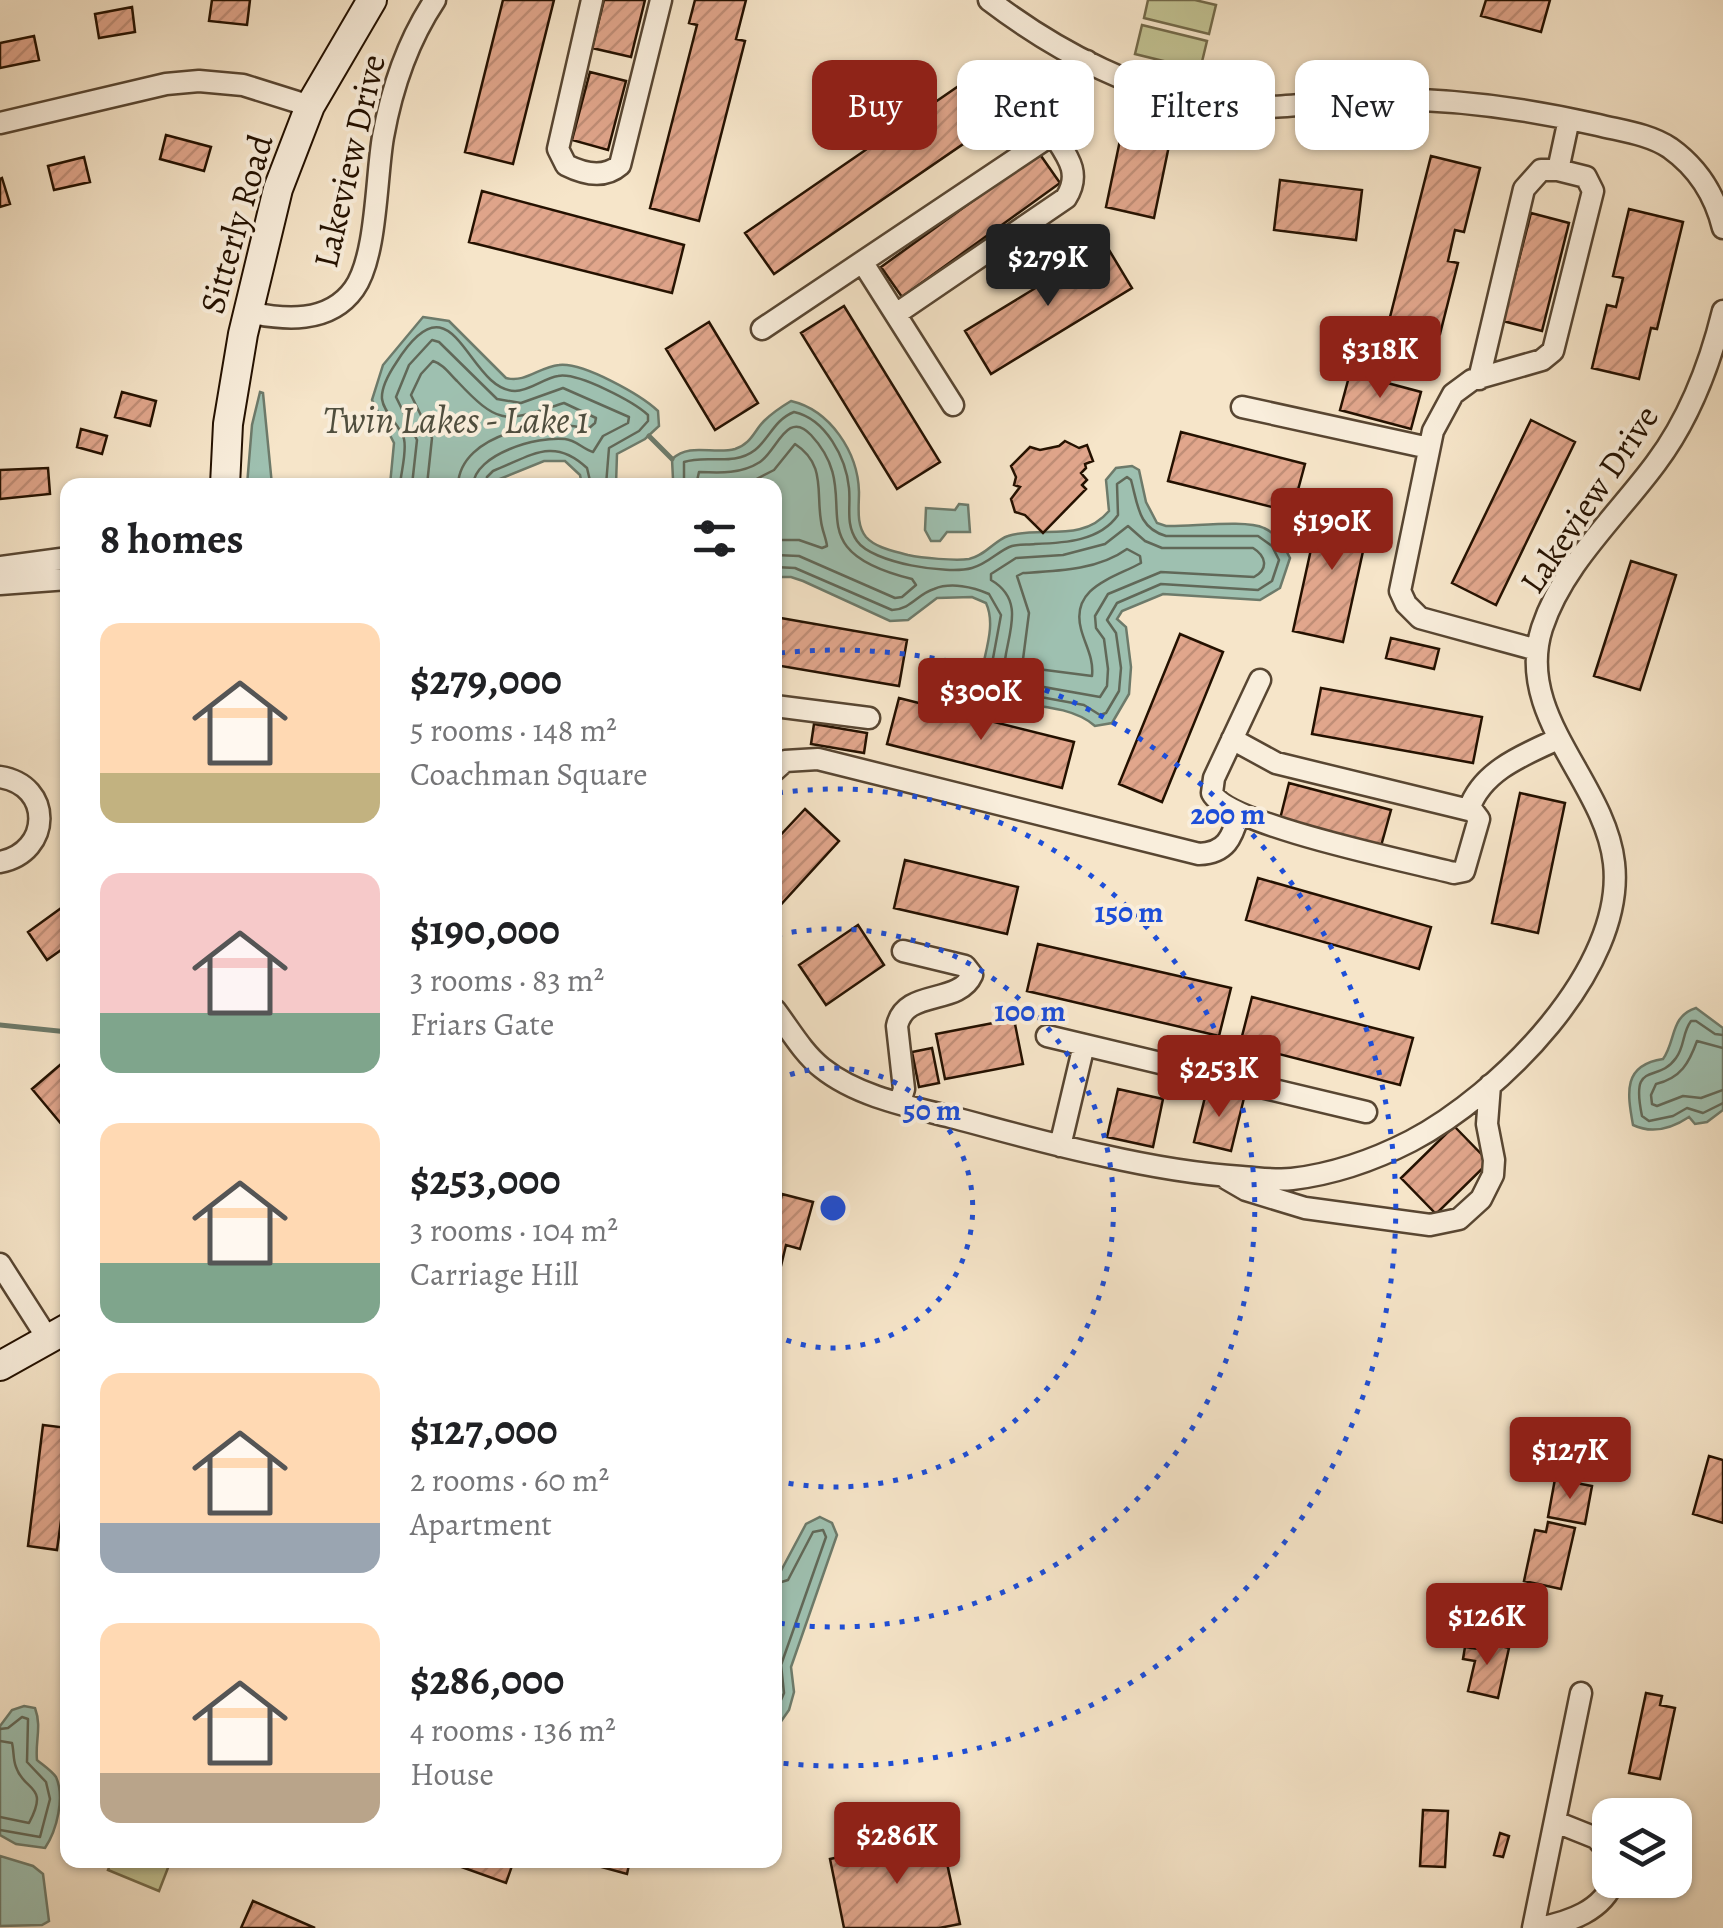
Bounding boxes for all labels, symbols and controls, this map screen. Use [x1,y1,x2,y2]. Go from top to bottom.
street label: Lakeview Drive [301,50,397,272]
chip: Buy [812,60,937,150]
chip: Rent [957,60,1094,150]
chip: Filters [1114,60,1275,150]
chip: New [1295,60,1429,150]
street label: Sitterly Road [188,129,285,319]
pin: $279K [978,224,1118,309]
text: $279K [1008,234,1088,278]
pin: $318K [1310,316,1450,401]
text: $318K [1342,326,1418,370]
water label: Twin Lakes - Lake 1 [323,394,589,446]
street label: Lakeview Drive [1508,395,1670,603]
pin: $190K [1262,488,1402,573]
text: $190K [1293,498,1371,542]
text: 8 homes [100,510,244,567]
icon: filters [687,511,742,566]
text: $279,000 [410,651,562,708]
pin: $300K [911,658,1051,743]
icon: home [180,663,300,783]
text: $300K [940,668,1022,712]
text: 5 rooms · 148 m² [410,708,617,752]
text: Coachman Square [410,752,648,796]
text: 200 m [1190,794,1266,834]
text: 150 m [1095,892,1164,932]
text: $190,000 [410,901,560,958]
icon: home [180,913,300,1033]
text: 3 rooms · 83 m² [410,958,604,1002]
text: 100 m [994,991,1066,1031]
text: Friars Gate [410,1002,554,1046]
pin: $253K [1149,1035,1289,1120]
text: $253K [1180,1045,1258,1089]
text: 50 m [903,1090,961,1130]
text: $253,000 [410,1151,561,1208]
icon: home [180,1163,300,1283]
centre of rings [815,1190,851,1226]
text: 3 rooms · 104 m² [410,1208,618,1252]
text: Carriage Hill [410,1252,579,1296]
text: $127,000 [410,1401,558,1458]
icon: home [180,1413,300,1533]
pin: $127K [1500,1417,1640,1502]
text: $127K [1532,1427,1608,1471]
text: 2 rooms · 60 m² [410,1458,609,1502]
text: Apartment [410,1502,552,1546]
pin: $126K [1417,1583,1557,1668]
text: $126K [1448,1593,1526,1637]
text: $286,000 [410,1651,564,1708]
icon: home [180,1663,300,1783]
text: 4 rooms · 136 m² [410,1708,616,1752]
text: House [410,1752,494,1796]
map controls [1592,1798,1692,1898]
button: layers [1592,1798,1692,1898]
pin: $286K [827,1802,967,1887]
text: $286K [856,1812,938,1856]

